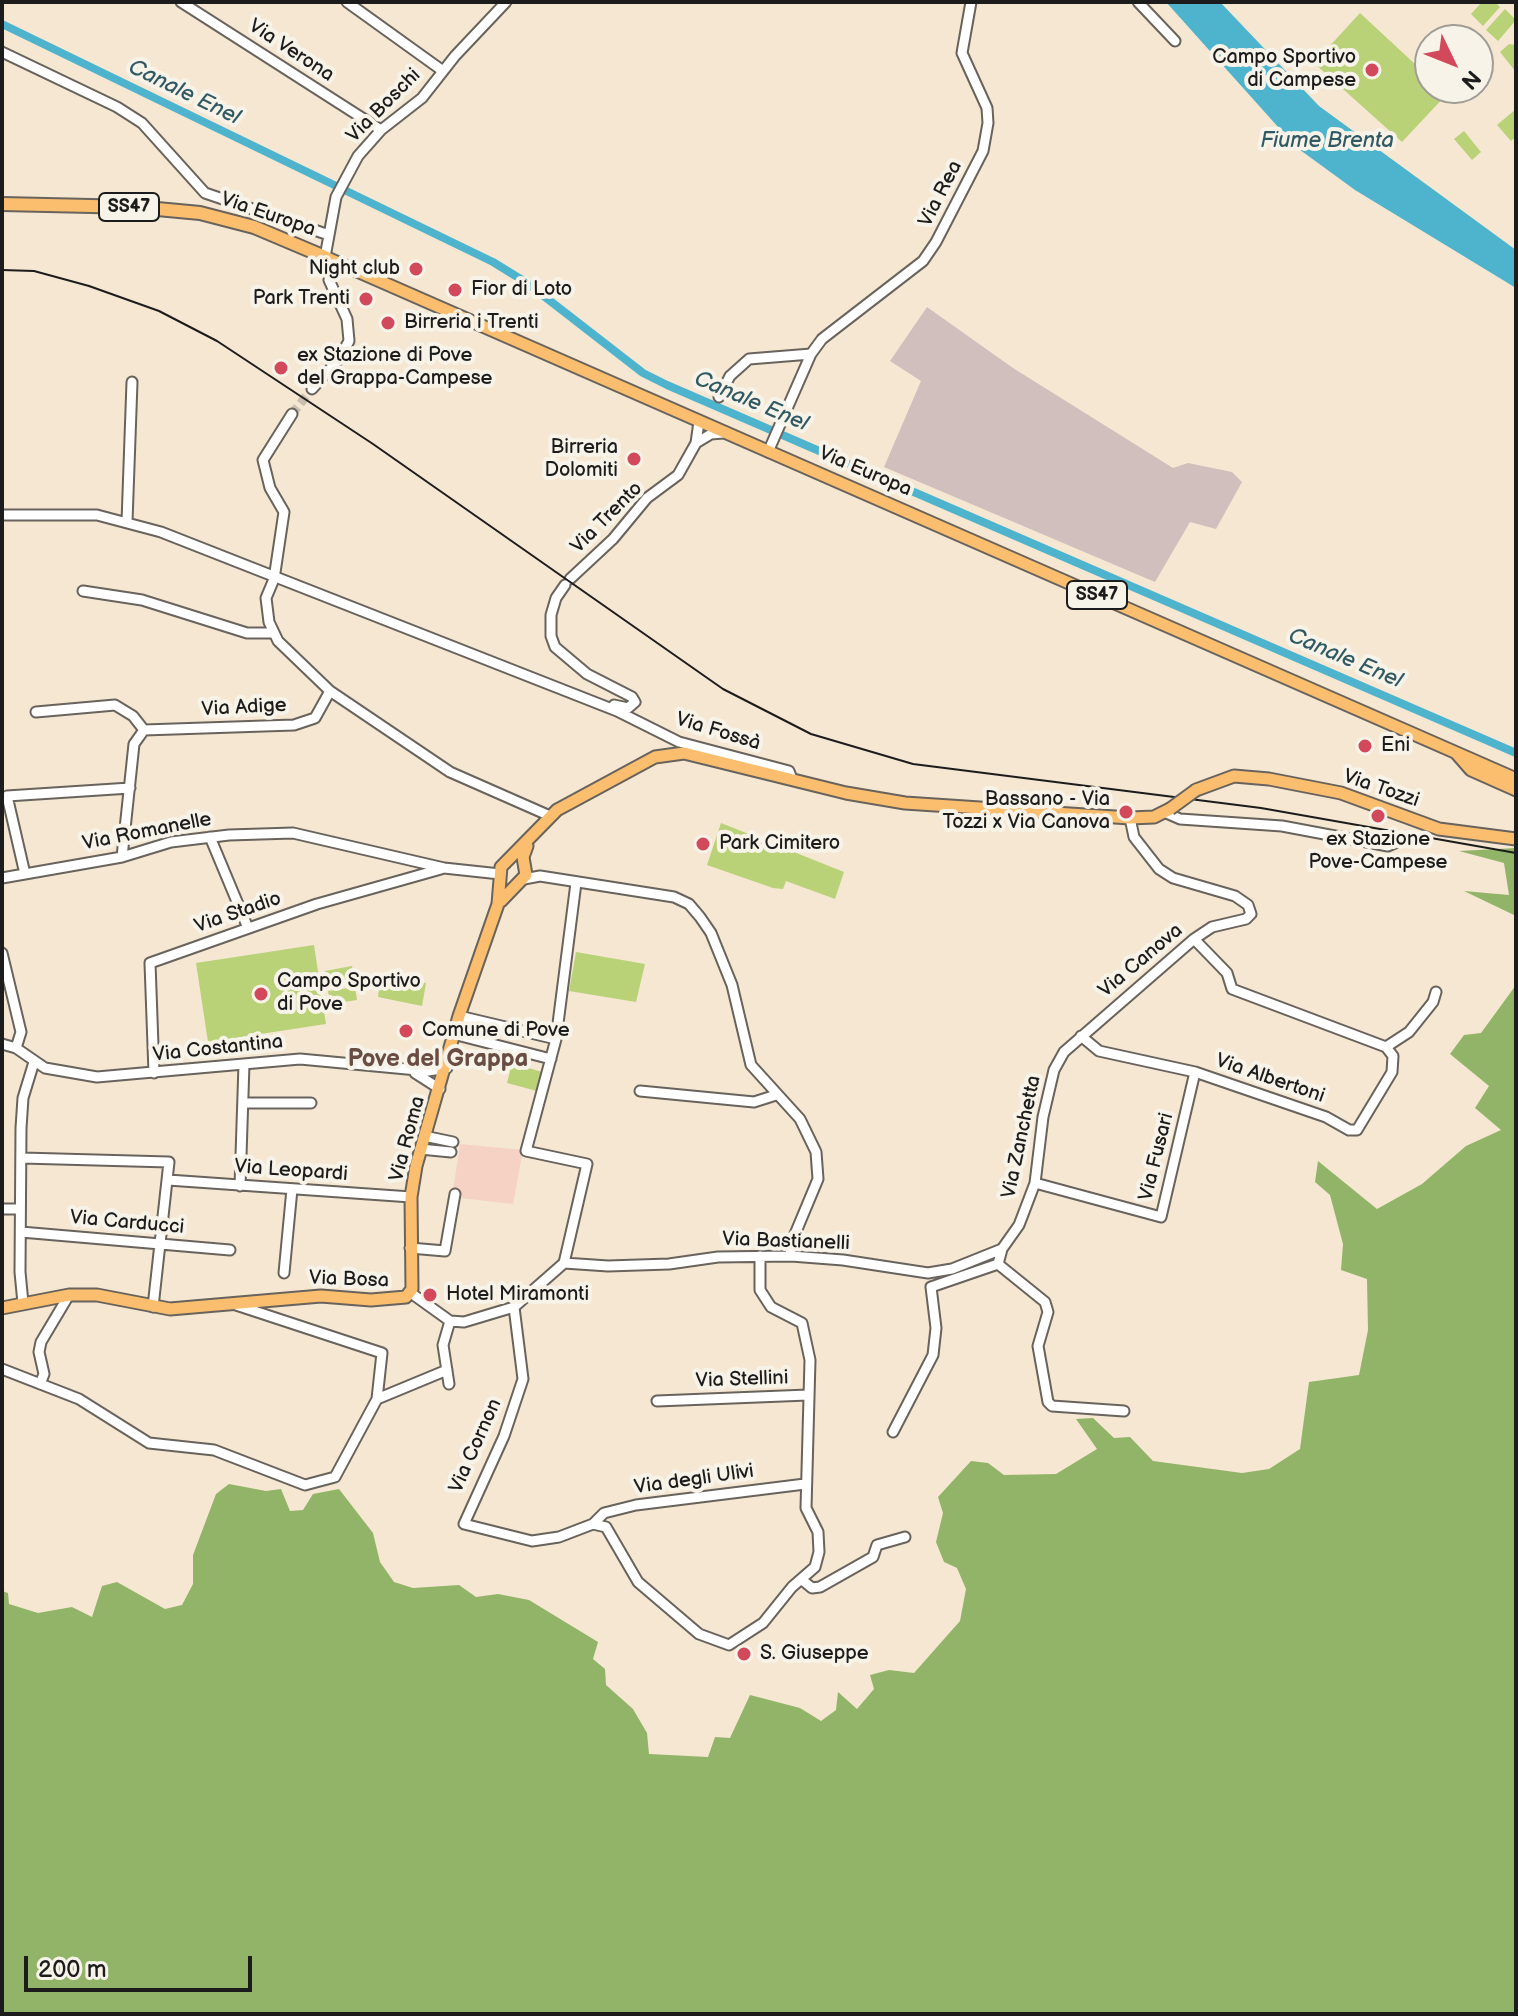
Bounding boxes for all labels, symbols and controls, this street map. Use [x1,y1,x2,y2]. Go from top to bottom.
street label: Via Verona [244,14,338,88]
north arrow [1414,24,1494,104]
place label: Campo Sportivo di Campese [1212,46,1356,93]
water label: Canale Enel [124,55,244,131]
marker: Campo Sportivo di Campese [1363,61,1381,79]
street label: Via Boschi [342,64,426,148]
text: N [1455,64,1486,95]
water label: Fiume Brenta [1260,128,1394,154]
street label: Via Rea [914,157,968,231]
street label: Via Europa [217,188,319,242]
road number: SS47 [99,193,159,221]
place label: Night club [309,257,400,281]
marker: Night club [407,260,425,278]
place label: Fior di Loto [471,278,572,302]
marker: Fior di Loto [446,281,464,299]
place label: Park Trenti [253,287,350,311]
marker: Park Trenti [357,290,375,308]
place label: Birreria i Trenti [404,311,539,335]
marker: Birreria i Trenti [379,314,397,332]
place label: ex Stazione di Pove del Grappa-Campese [297,344,492,391]
marker: ex Stazione di Pove del Grappa-Campese [272,359,290,377]
water label: Canale Enel [690,366,812,438]
place label: Birreria Dolomiti [545,436,618,483]
street label: Via Europa [815,442,915,502]
marker: Birreria Dolomiti [625,450,643,468]
street label: Via Trento [566,477,648,559]
road number: SS47 [1067,581,1127,609]
water label: Canale Enel [1284,623,1406,695]
street label: Via Adige [201,694,287,722]
street label: Via Fossà [673,708,763,756]
place label: Eni [1381,734,1410,758]
marker: Eni [1356,737,1374,755]
street label: Via Tozzi [1340,765,1422,813]
place label: Bassano - Via Tozzi x Via Canova [942,788,1110,835]
marker: Bassano - Via Tozzi x Via Canova [1117,803,1135,821]
marker: ex Stazione Pove-Campese [1369,807,1387,825]
street label: Via Romanelle [80,808,214,856]
place label: ex Stazione Pove-Campese [1309,828,1447,875]
place label: Park Cimitero [719,832,840,856]
marker: Park Cimitero [694,835,712,853]
street label: Via Stadio [191,887,285,939]
street label: Via Canova [1094,919,1188,1003]
place label: Campo Sportivo di Pove [277,970,421,1017]
marker: Campo Sportivo di Pove [252,985,270,1003]
place label: Comune di Pove [422,1019,569,1043]
marker: Comune di Pove [397,1022,415,1040]
street label: Via Costantina [152,1030,284,1068]
district label: Pove del Grappa [348,1046,528,1074]
street label: Via Albertoni [1212,1049,1328,1109]
street label: Via Zanchetta [997,1073,1047,1201]
street label: Via Roma [385,1094,431,1184]
street label: Via Fusari [1135,1111,1179,1203]
street label: Via Leopardi [233,1155,349,1187]
street label: Via Carducci [69,1206,185,1240]
street label: Via Bastianelli [722,1228,850,1256]
street label: Via Bosa [309,1267,389,1293]
place label: Hotel Miramonti [446,1283,589,1307]
marker: Hotel Miramonti [421,1286,439,1304]
street label: Via Stellini [695,1366,789,1394]
street label: Via Cornon [445,1395,507,1497]
street label: Via degli Ulivi [633,1460,755,1500]
place label: S. Giuseppe [760,1642,869,1666]
marker: S. Giuseppe [735,1645,753,1663]
scale bar [28,1940,256,1990]
text: 200 m [38,1955,107,1984]

